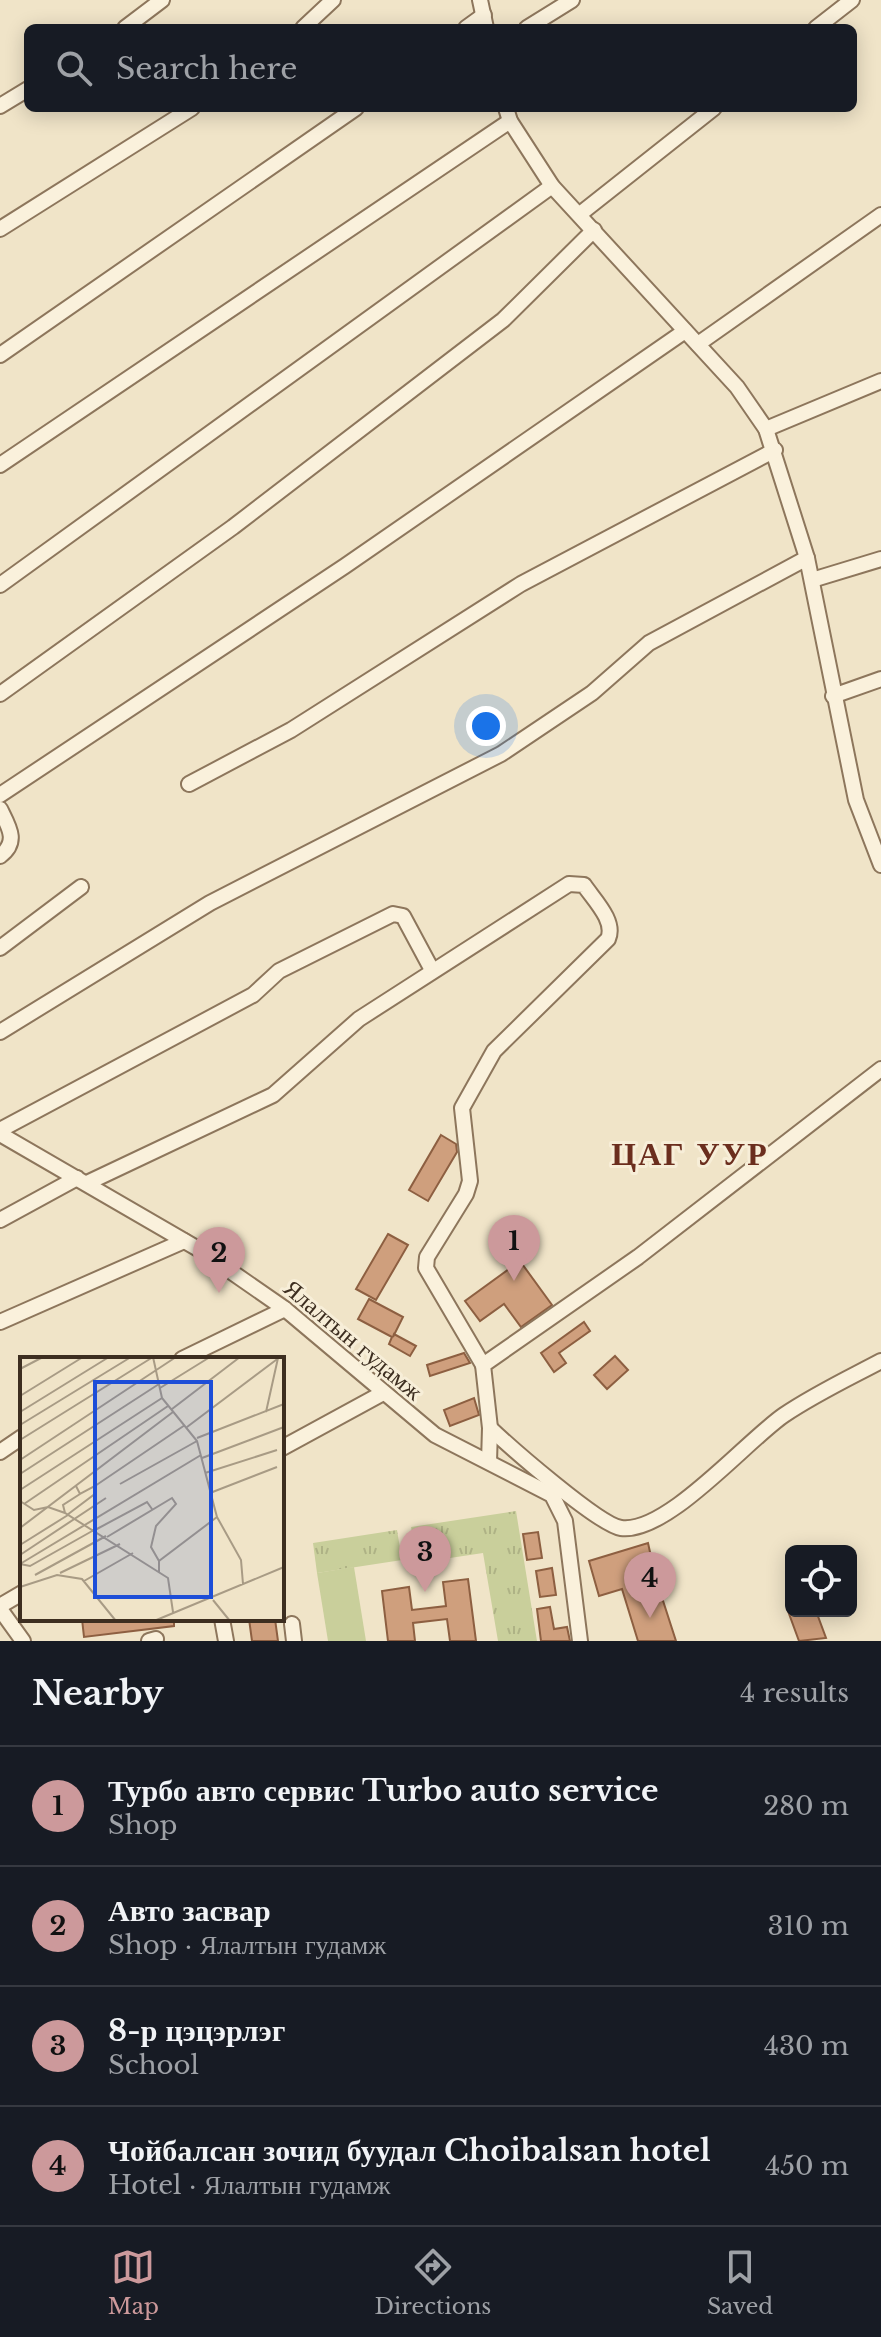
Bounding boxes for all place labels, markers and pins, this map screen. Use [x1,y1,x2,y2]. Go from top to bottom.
pin: 1 [488,1215,540,1281]
pin: 2 [193,1227,245,1293]
pin: 3 [399,1526,451,1592]
pin: 4 [624,1552,676,1618]

